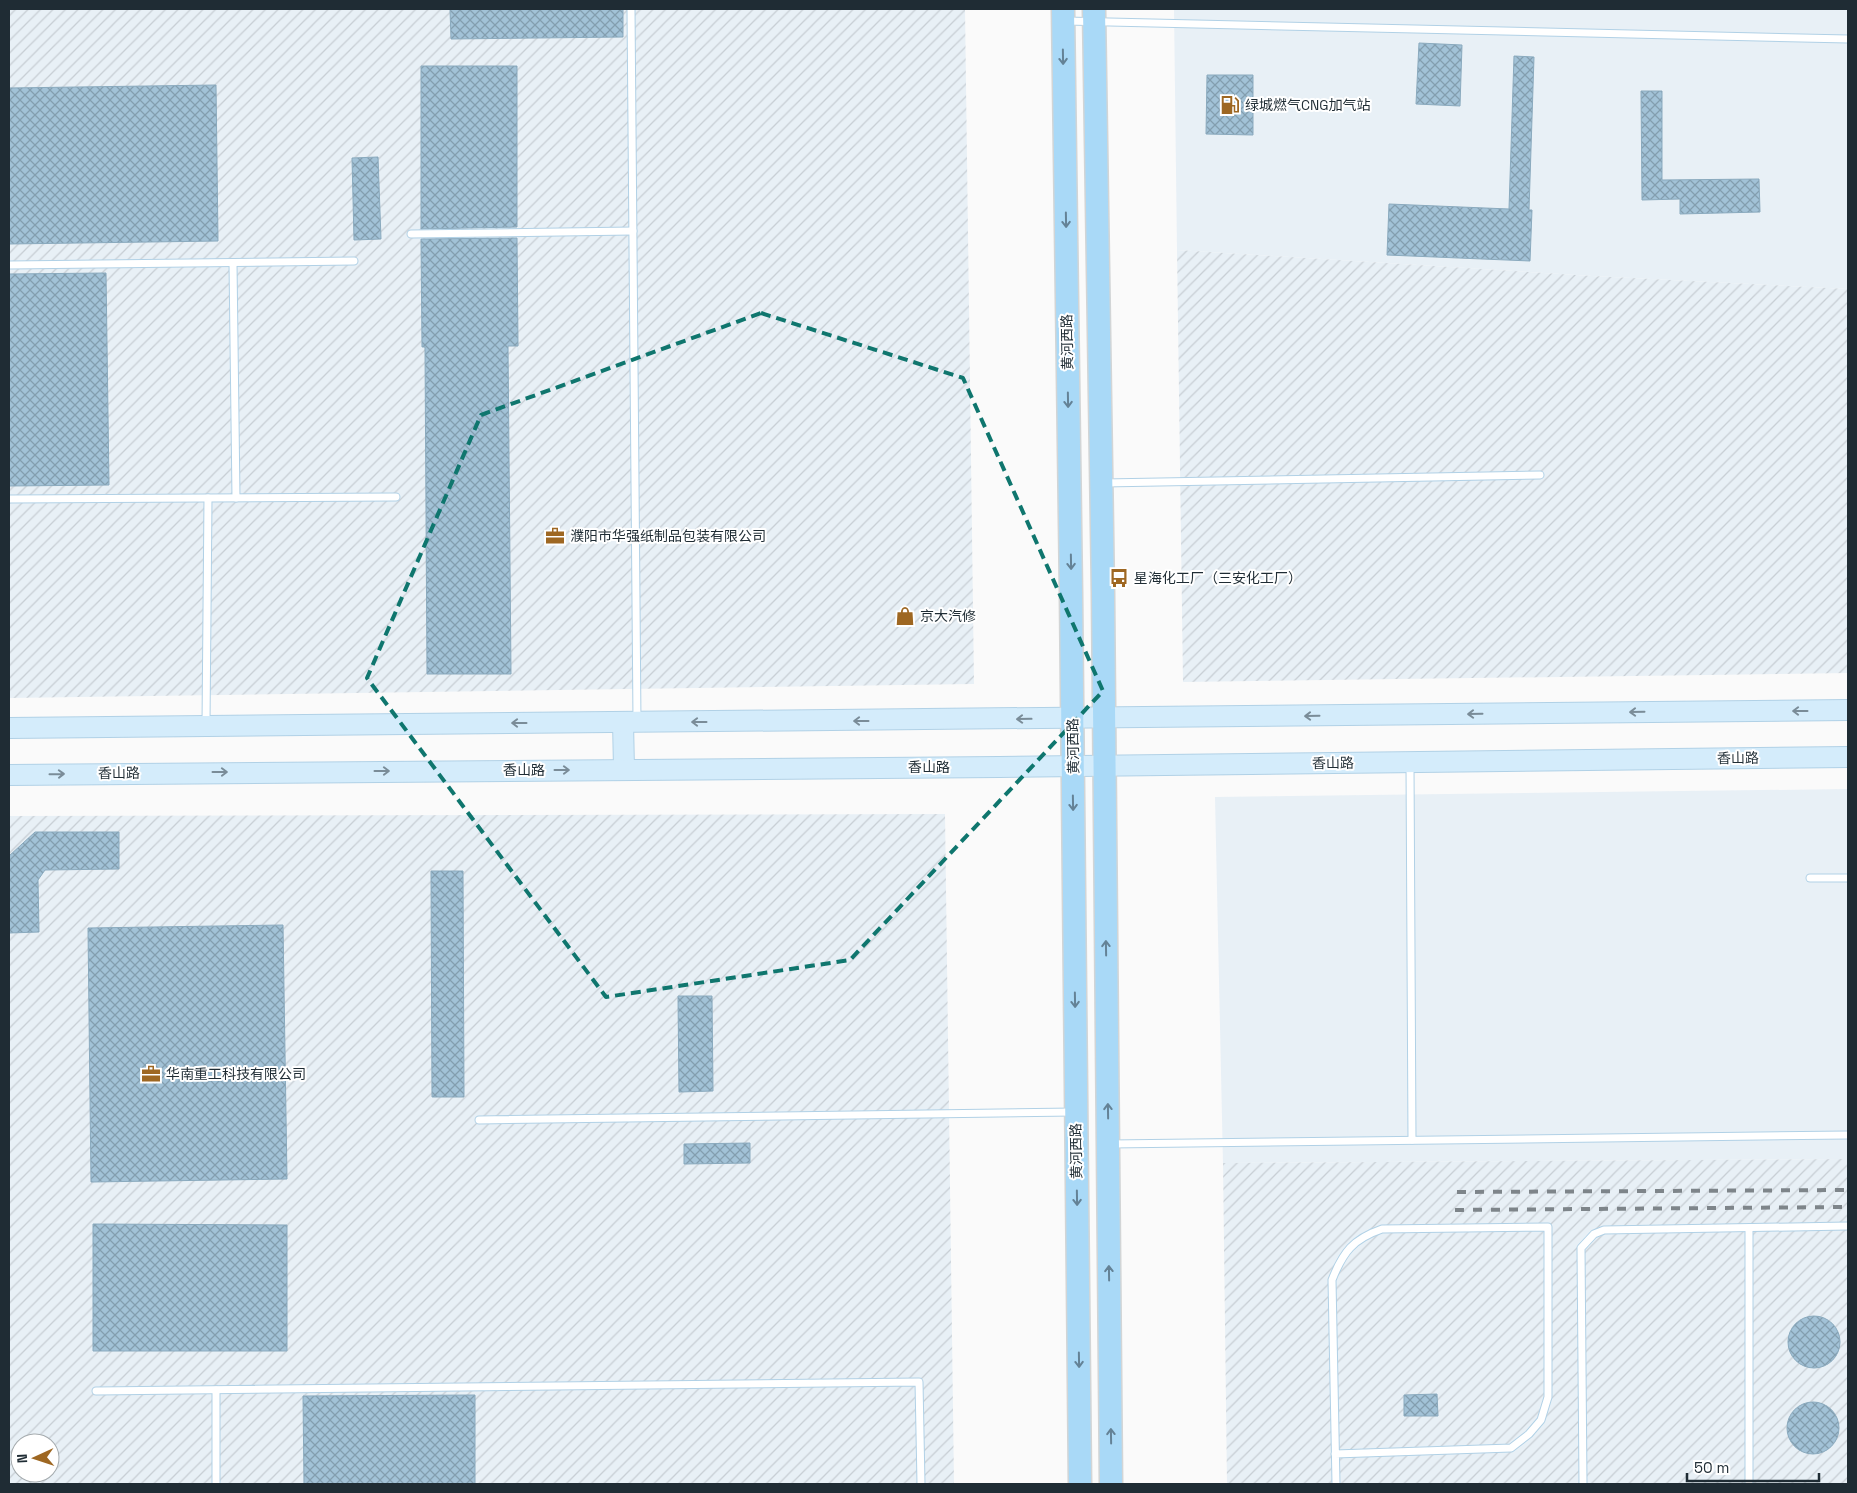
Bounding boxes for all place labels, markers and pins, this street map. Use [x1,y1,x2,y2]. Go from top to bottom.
fuel station icon: 绿城燃气CNG加气站 [1219,94,1241,116]
place label: 绿城燃气CNG加气站 [1245,96,1371,114]
office icon: 濮阳市华强纸制品包装有限公司 [544,525,566,547]
place label: 濮阳市华强纸制品包装有限公司 [570,527,766,545]
bus stop icon: 星海化工厂（三安化工厂） [1108,567,1130,589]
place label: 星海化工厂（三安化工厂） [1134,569,1302,587]
shop icon: 京大汽修 [894,605,916,627]
place label: 京大汽修 [920,607,976,625]
office icon: 华南重工科技有限公司 [140,1063,162,1085]
place label: 华南重工科技有限公司 [166,1065,306,1083]

